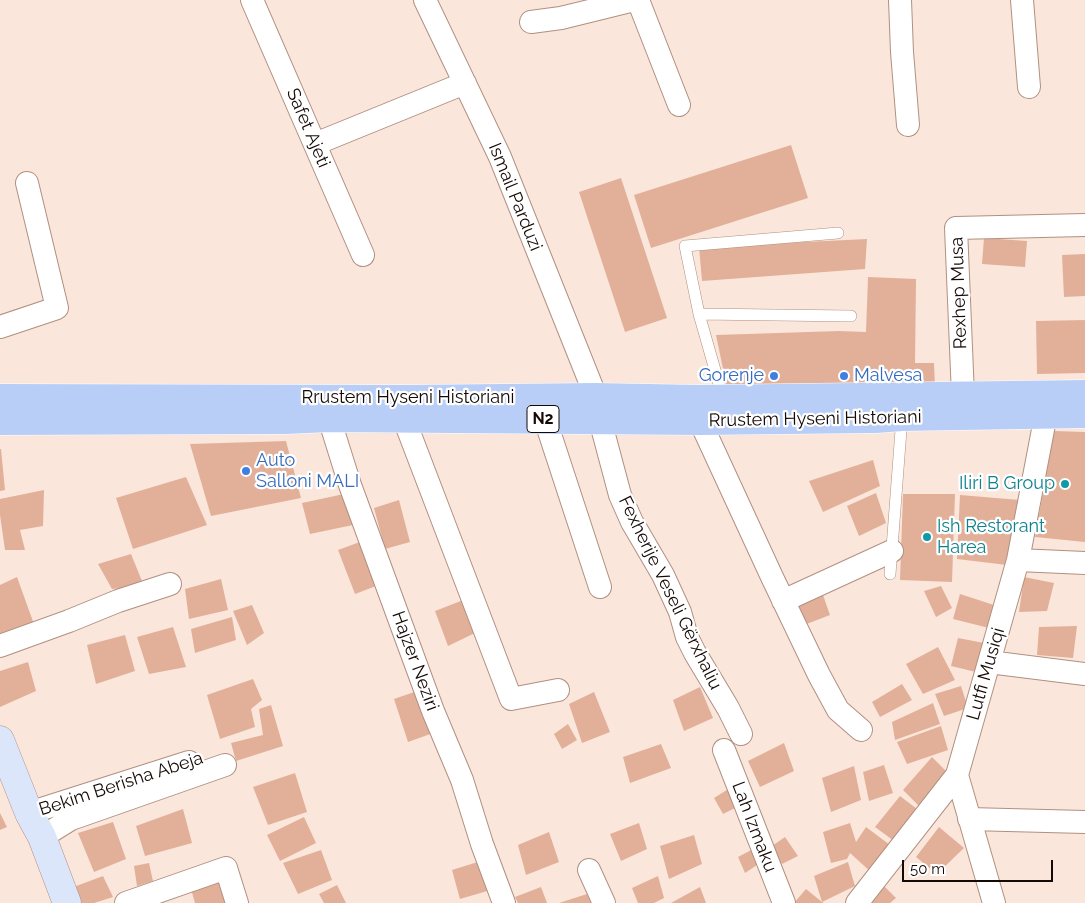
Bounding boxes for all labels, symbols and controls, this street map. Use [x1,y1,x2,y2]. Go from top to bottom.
street label: Safet Ajeti [282,85,334,171]
street label: Ismail Parduzi [484,140,546,254]
street label: Rexhep Musa [946,236,972,350]
place label: Gorenje [699,365,764,387]
place label: Malvesa [854,365,922,387]
marker: Gorenje [768,370,780,382]
marker: Malvesa [838,370,850,382]
street label: Rrustem Hyseni Historiani [302,387,514,409]
road number: N2 [527,406,559,432]
street label: Rrustem Hyseni Historiani [708,406,922,432]
place label: Auto Salloni MALI [256,450,359,492]
marker: Auto Salloni MALI [240,465,252,477]
place label: Iliri B Group [959,473,1055,495]
marker: Iliri B Group [1059,478,1071,490]
street label: Fexherije Veseli Gërxhaliu [614,493,726,693]
place label: Ish Restorant Harea [937,516,1045,558]
marker: Ish Restorant Harea [921,531,933,543]
street label: Hajzer Neziri [387,608,443,714]
street label: Lutfi Musiqi [963,625,1009,723]
street label: Bekim Berisha Abeja [36,747,206,821]
street label: Lah Izmaku [727,779,781,875]
scale bar [905,850,1056,882]
text: 50 m [910,860,945,878]

